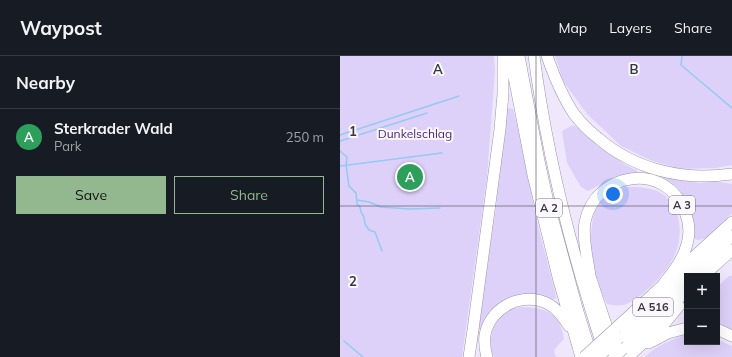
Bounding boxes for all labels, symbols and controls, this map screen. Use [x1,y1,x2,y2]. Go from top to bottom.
text: Waypost [20,16,102,40]
text: Map [558,19,587,37]
text: Layers [609,19,652,37]
text: Share [674,19,712,37]
text: A [433,61,443,77]
text: B [630,61,639,77]
text: Nearby [16,72,75,93]
text: Sterkrader Wald [54,119,173,138]
text: 1 [349,123,357,139]
park label: Dunkelschlag [378,126,452,141]
text: A [24,129,34,145]
text: 250 m [286,129,324,145]
text: Park [54,138,81,154]
pin: A [397,162,423,192]
button: Save [16,176,166,214]
button: Share [174,176,324,214]
your location [603,184,623,204]
road number: A 3 [669,196,695,214]
road number: A 2 [536,199,562,217]
text: 2 [349,273,357,289]
map controls [684,273,720,345]
button: + [684,273,720,309]
road number: A 516 [633,298,673,316]
button: − [684,309,720,345]

